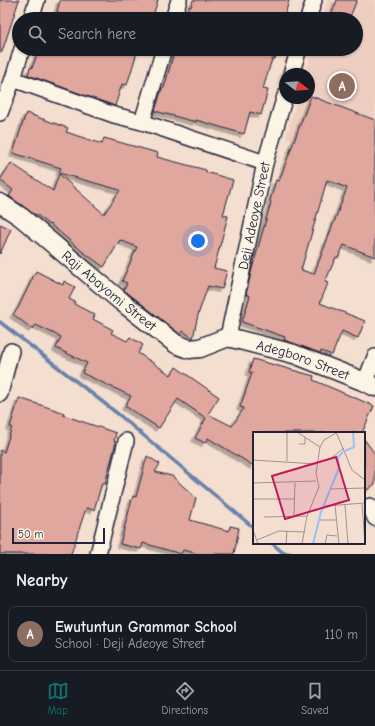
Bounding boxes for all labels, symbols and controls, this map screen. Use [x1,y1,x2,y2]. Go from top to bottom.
search box [12,12,363,56]
icon: search [26,23,48,45]
text: Search here [58,25,136,43]
north arrow [279,68,315,104]
pin: A [329,71,355,101]
street label: Deji Adeoye Street [235,159,274,271]
your location [188,231,208,251]
street label: Raji Abayomi Street [58,247,160,335]
street label: Adegboro Street [254,337,353,384]
inset map [253,432,365,544]
scale bar [12,526,105,545]
text: 50 m [18,528,43,541]
text: Nearby [16,571,67,590]
text: Ewutuntun Grammar School [55,618,237,636]
text: A [26,627,34,642]
text: 110 m [325,627,358,642]
text: School · Deji Adeoye Street [55,636,205,651]
tab: Map [47,680,69,717]
tab: Directions [162,680,208,717]
tab: Saved [301,680,328,717]

